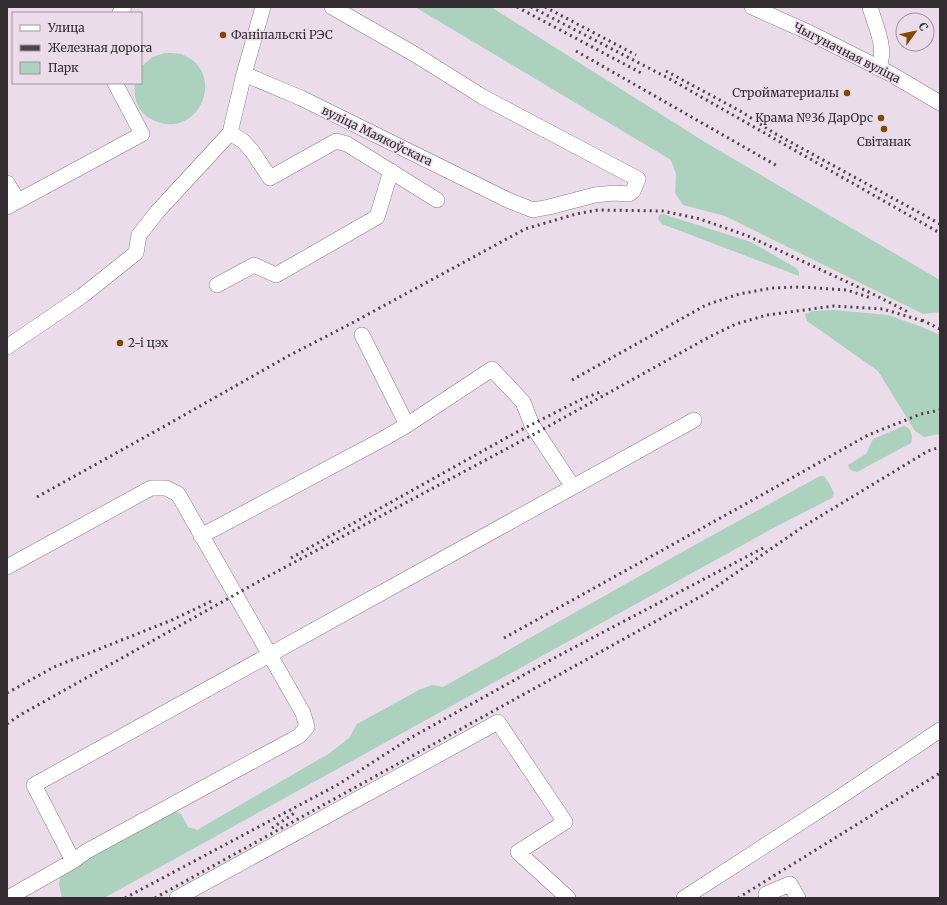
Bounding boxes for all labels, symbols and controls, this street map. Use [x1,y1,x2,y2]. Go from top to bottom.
legend [12,12,142,84]
north arrow [895,12,935,52]
street label: Чыгуначная вуліца [791,19,904,86]
text: Улица [47,20,85,35]
text: С [916,20,931,33]
place label: Фаніпальскі РЭС [231,27,333,42]
marker: Фаніпальскі РЭС [218,30,228,40]
text: Железная дорога [48,40,153,55]
text: Парк [48,60,79,75]
place label: Стройматериалы [732,85,839,100]
marker: Стройматериалы [842,88,852,98]
street label: вуліца Маякоўскага [319,102,436,169]
place label: Крама №36 ДарОрс [755,110,873,125]
marker: Крама №36 ДарОрс [876,113,886,123]
marker: Світанак [879,124,889,134]
place label: Світанак [857,134,911,149]
place label: 2-і цэх [128,335,169,350]
marker: 2-і цэх [115,338,125,348]

